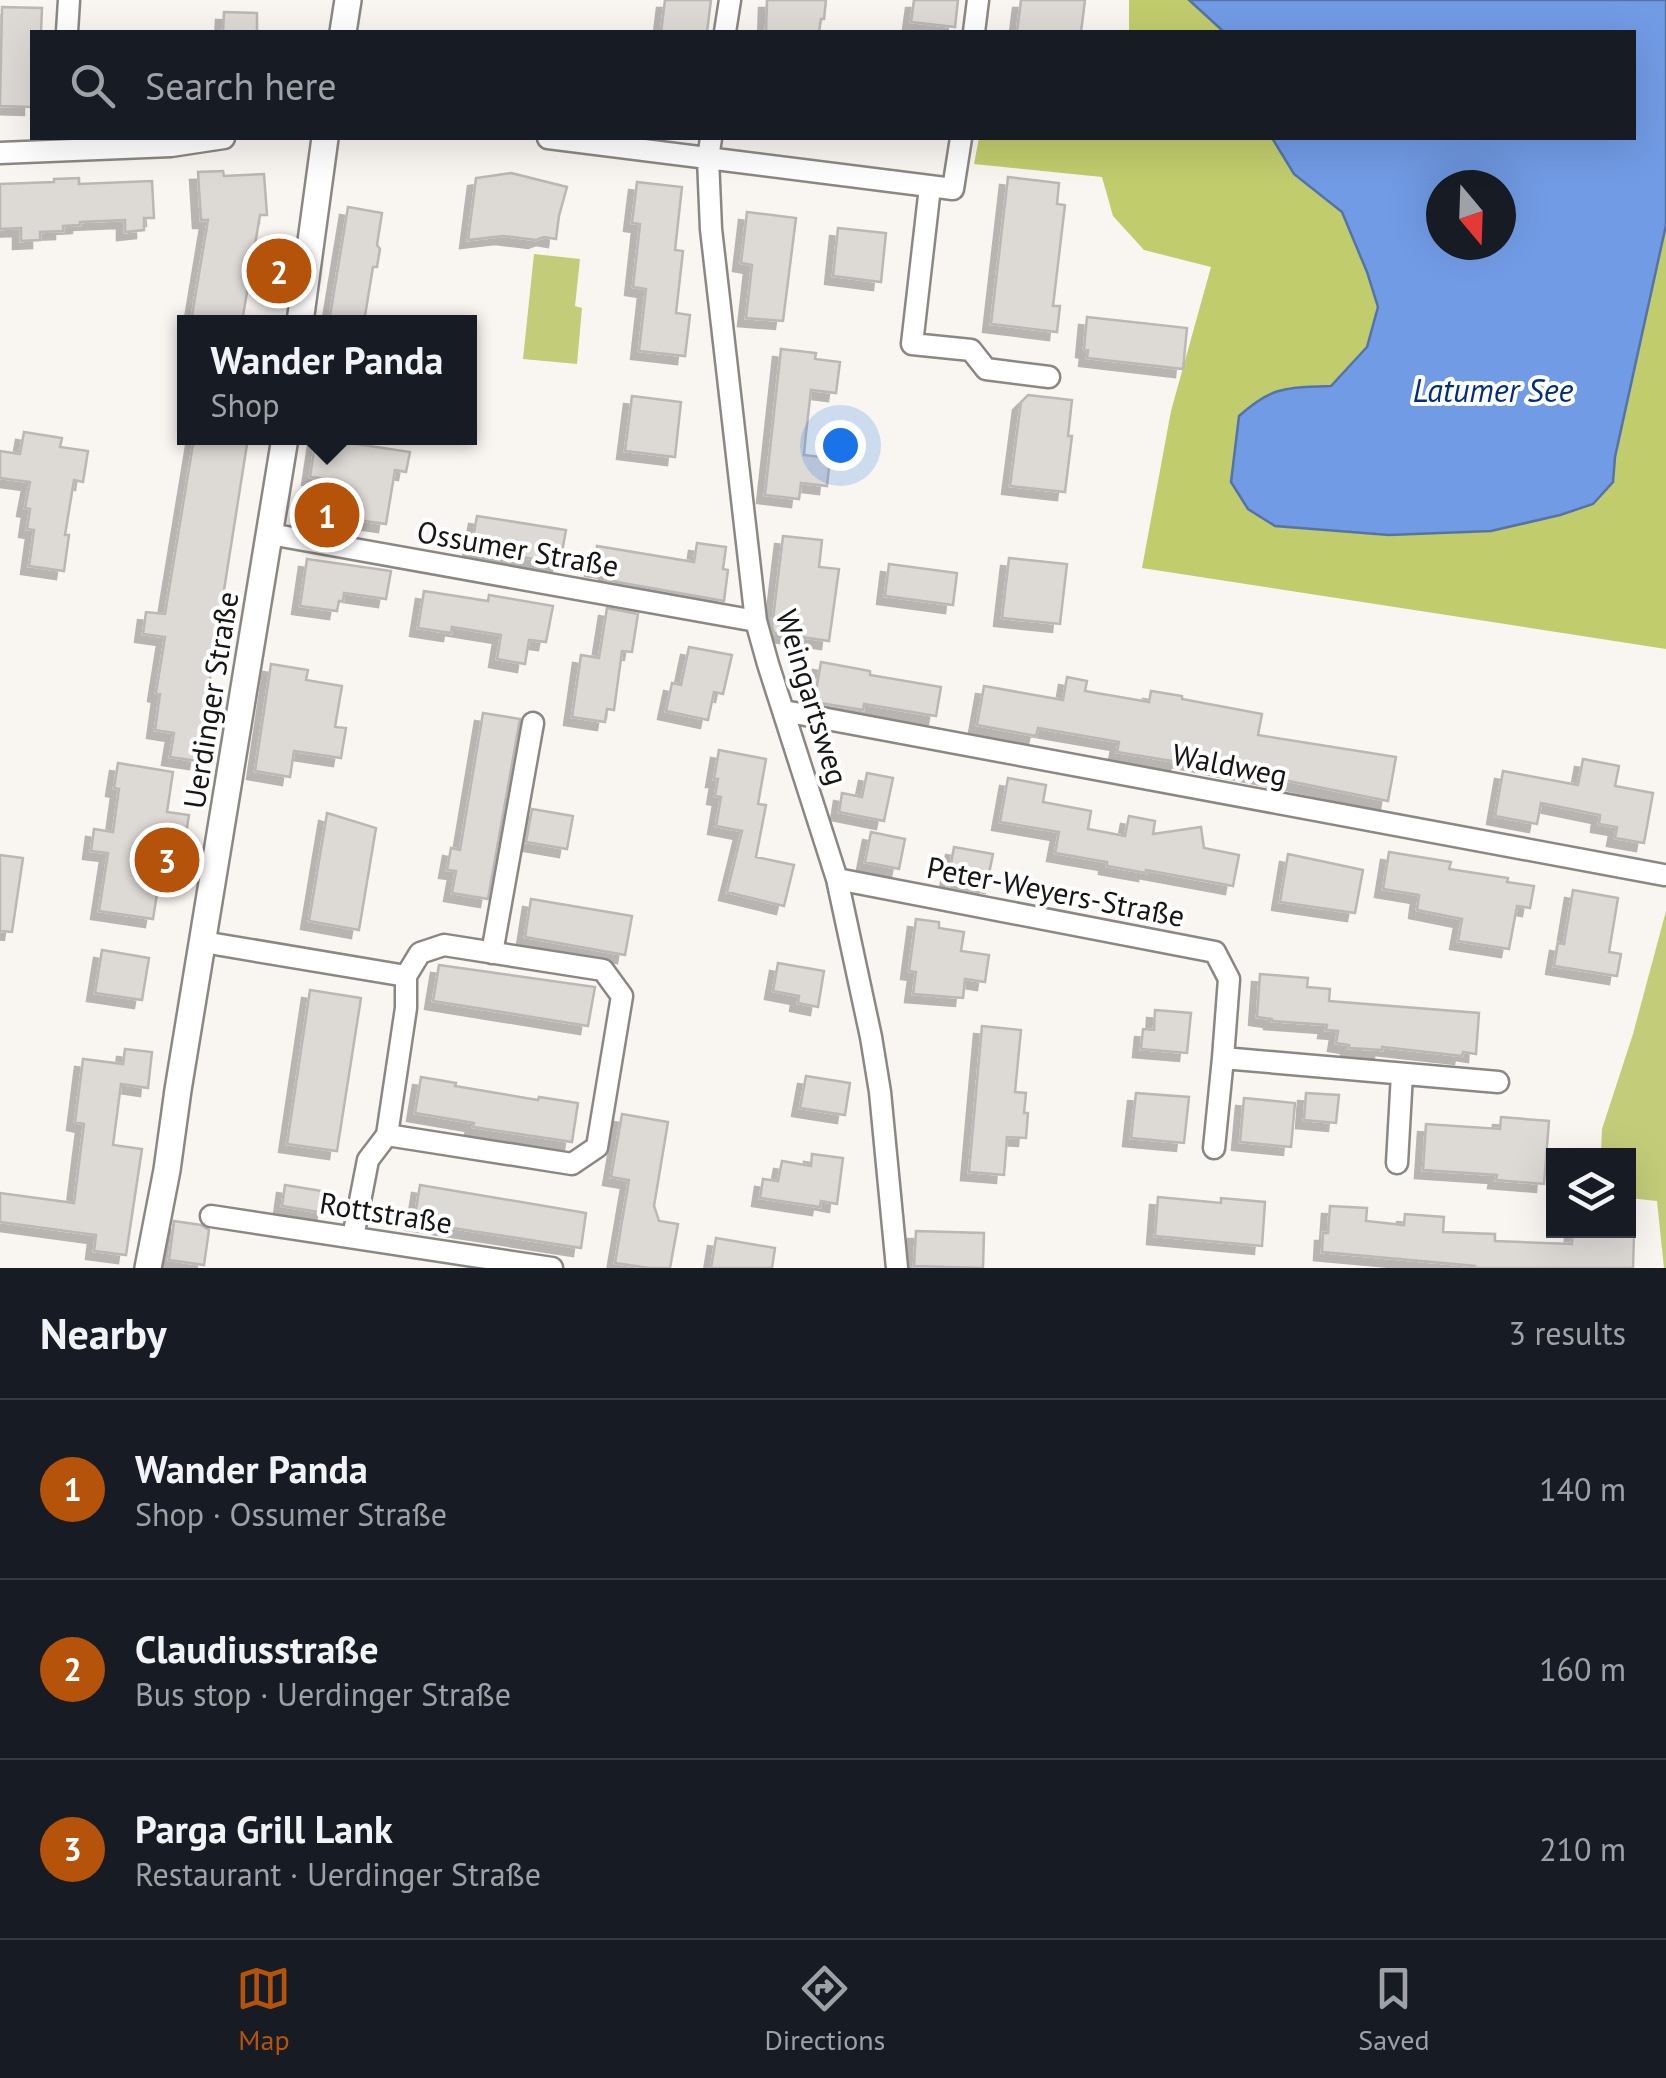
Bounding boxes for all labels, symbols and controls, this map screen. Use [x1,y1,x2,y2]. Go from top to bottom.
search box [30,30,1636,140]
icon: search [65,58,120,113]
text: Search here [145,61,337,110]
north arrow [1426,170,1516,260]
pin: 2 [246,234,312,308]
popup [177,315,477,445]
text: Wander Panda [211,335,443,384]
water label: Latumer See [1413,369,1574,411]
text: Shop [211,384,280,426]
your location [815,420,866,471]
pin: 1 [294,478,360,552]
street label: Ossumer Straße [414,511,622,585]
street label: Uerdinger Straße [174,589,246,811]
street label: Weingartsweg [768,605,858,789]
street label: Waldweg [1169,734,1291,794]
pin: 3 [134,822,200,898]
street label: Peter-Weyers-Straße [924,847,1188,935]
map controls [1546,1148,1636,1238]
button: layers [1546,1148,1636,1238]
street label: Rottstraße [317,1182,455,1242]
text: Nearby [40,1306,167,1361]
text: 3 results [1508,1312,1626,1354]
text: Wander Panda [135,1444,368,1493]
text: 1 [63,1468,82,1510]
text: 140 m [1539,1468,1626,1510]
text: Shop · Ossumer Straße [135,1493,447,1535]
text: Claudiusstraße [135,1624,379,1673]
text: 2 [63,1648,82,1690]
text: 160 m [1539,1648,1626,1690]
text: Bus stop · Uerdinger Straße [135,1673,511,1715]
text: Parga Grill Lank [135,1804,393,1853]
text: 3 [63,1828,82,1870]
text: 210 m [1539,1828,1626,1870]
text: Restaurant · Uerdinger Straße [135,1853,541,1895]
tab: Map [236,1961,291,2058]
tab: Directions [764,1961,885,2058]
tab: Saved [1358,1961,1430,2058]

